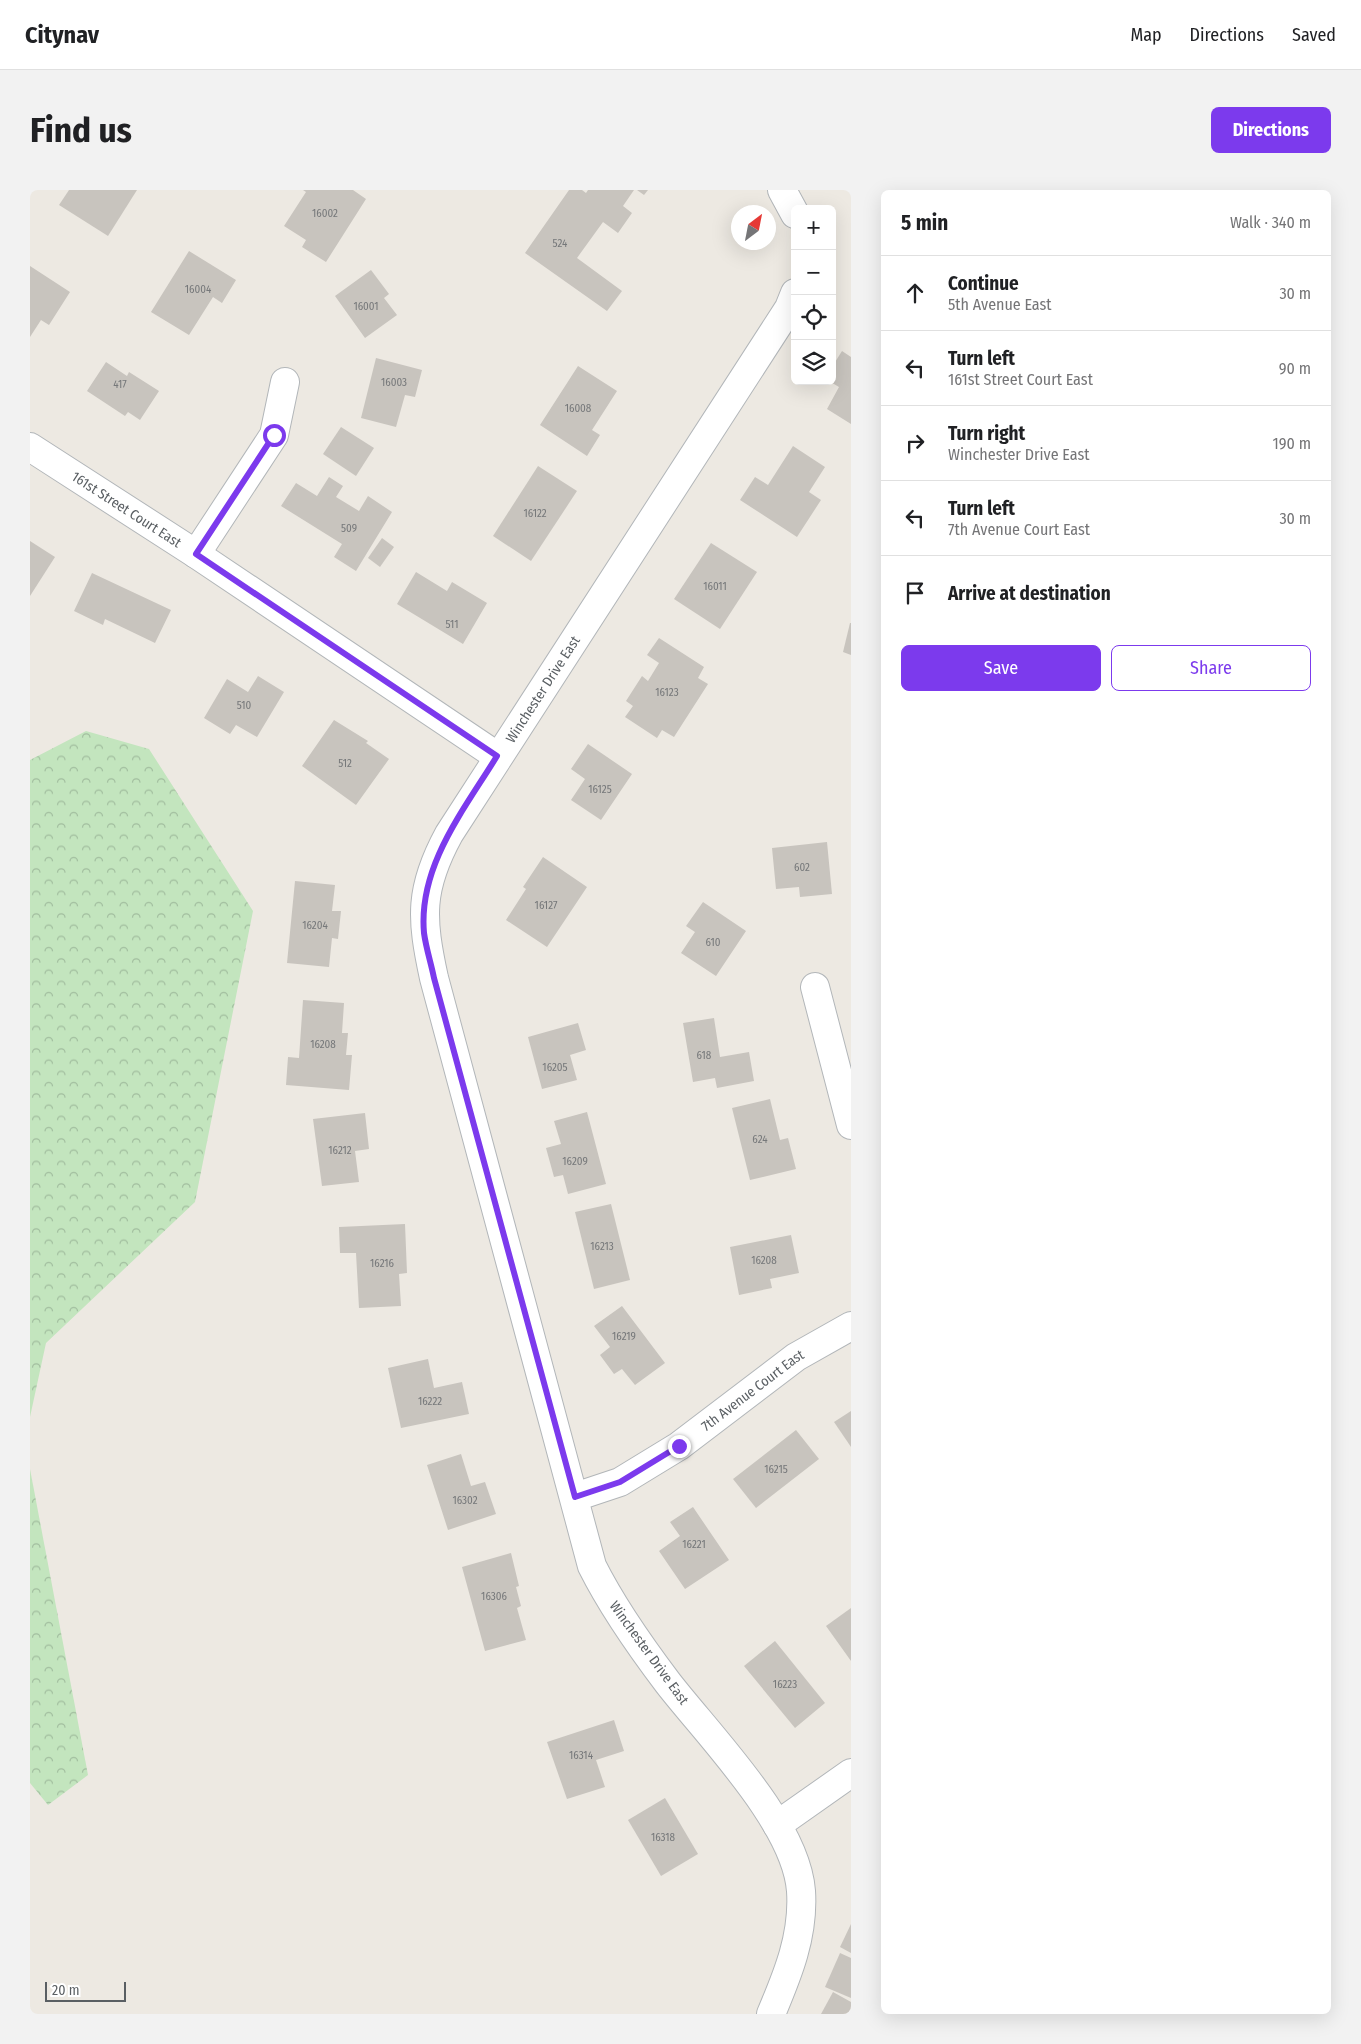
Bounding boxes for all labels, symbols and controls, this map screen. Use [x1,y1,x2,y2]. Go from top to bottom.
text: Citynav [25,21,99,49]
text: Map [1130,24,1162,46]
text: Directions [1190,24,1264,46]
text: Saved [1292,24,1336,46]
button: Directions [1211,107,1331,153]
text: Find us [30,109,132,151]
north arrow [731,205,776,250]
map controls [791,205,836,385]
button: + [791,205,836,250]
house number: 16002 [312,207,338,220]
text: 5 min [901,210,948,236]
text: Walk · 340 m [1230,213,1311,232]
house number: 524 [553,237,568,250]
button: − [791,250,836,295]
text: Continue [948,272,1019,295]
icon: ahead [901,279,929,307]
house number: 16004 [185,283,212,296]
text: 30 m [1279,284,1311,303]
button: locate [791,295,836,340]
text: 5th Avenue East [948,295,1052,314]
house number: 16001 [353,300,379,313]
button: layers [791,340,836,385]
text: Turn left [948,347,1015,370]
icon: left [901,354,929,382]
text: 90 m [1279,359,1311,378]
text: 161st Street Court East [948,370,1093,389]
house number: 16003 [381,376,407,389]
house number: 417 [113,378,127,391]
house number: 16008 [565,402,592,415]
text: Turn right [948,422,1025,445]
route start [263,424,286,447]
icon: right [901,429,929,457]
text: 190 m [1273,434,1311,453]
text: Winchester Drive East [948,445,1089,464]
street label: 161st Street Court East [69,468,185,551]
text: Turn left [948,497,1015,520]
icon: left [901,504,929,532]
house number: 16122 [523,507,547,520]
text: 30 m [1279,509,1311,528]
text: 7th Avenue Court East [948,520,1090,539]
house number: 509 [341,522,357,535]
icon: arrive [901,579,929,607]
house number: 16011 [703,580,727,593]
text: Arrive at destination [948,582,1111,605]
house number: 511 [446,618,458,631]
street label: Winchester Drive East [502,632,584,746]
button: Save [901,645,1101,691]
button: Share [1111,645,1311,691]
house number: 16123 [655,686,679,699]
house number: 510 [237,699,252,712]
house number: 512 [338,757,352,770]
house number: 16125 [588,783,612,796]
house number: 602 [794,861,810,874]
house number: 16127 [535,899,558,912]
house number: 16204 [302,919,328,932]
house number: 610 [706,936,721,949]
house number: 16208 [310,1038,336,1051]
house number: 618 [697,1049,712,1062]
house number: 16205 [542,1061,568,1074]
house number: 624 [752,1133,768,1146]
house number: 16212 [328,1144,352,1157]
house number: 16209 [562,1155,588,1168]
house number: 16213 [590,1240,614,1253]
house number: 16208 [751,1254,777,1267]
house number: 16216 [370,1257,395,1270]
house number: 16219 [612,1330,636,1343]
street label: 7th Avenue Court East [698,1346,807,1434]
house number: 16222 [418,1395,442,1408]
route end [668,1435,691,1458]
house number: 16215 [764,1463,788,1476]
house number: 16302 [452,1494,478,1507]
house number: 16221 [682,1538,706,1551]
house number: 16306 [481,1590,507,1603]
street label: Winchester Drive East [606,1598,692,1708]
house number: 16223 [773,1678,797,1691]
house number: 16314 [569,1749,594,1762]
house number: 16318 [651,1831,676,1844]
scale bar [45,1979,126,2002]
text: 20 m [52,1982,80,1999]

